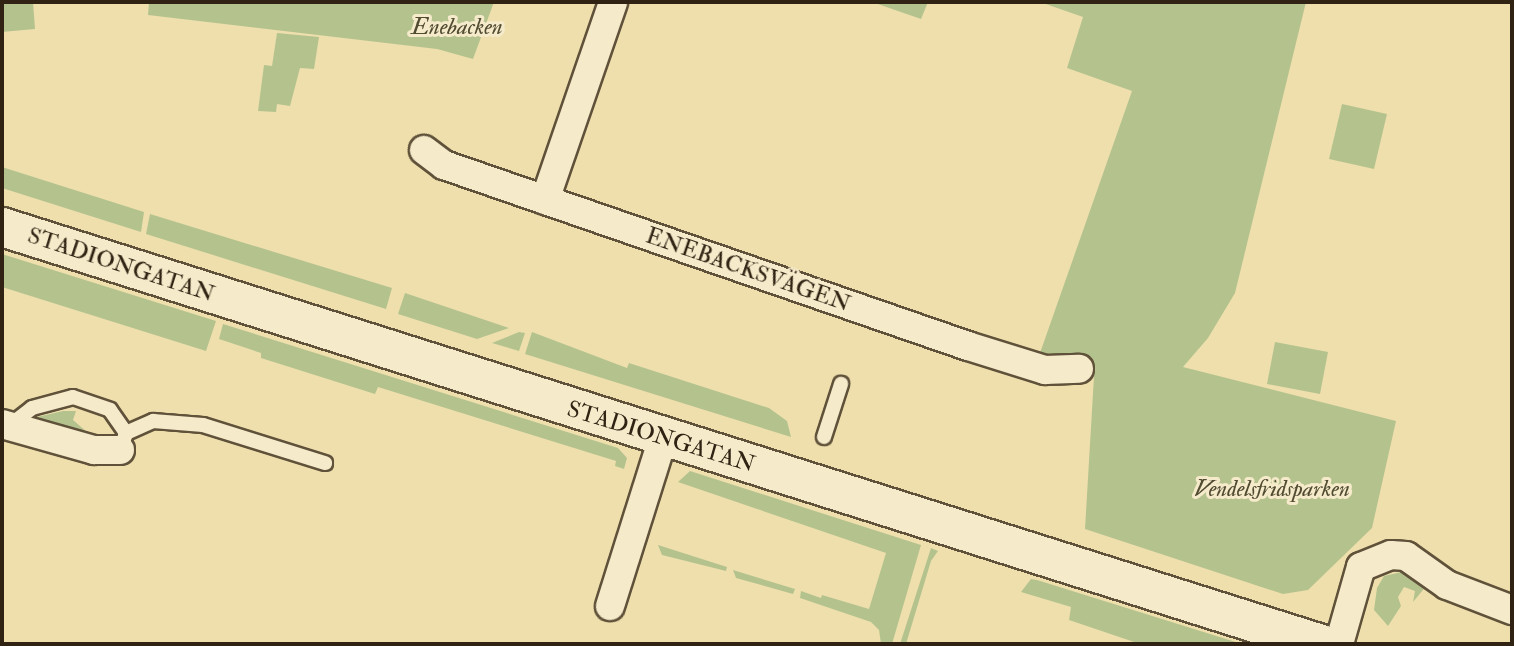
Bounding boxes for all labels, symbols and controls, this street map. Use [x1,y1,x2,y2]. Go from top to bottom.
park label: Enebacken [411,13,503,41]
street label: STADIONGATAN [24,222,218,308]
street label: ENEBACKSVÄGEN [642,222,854,318]
street label: STADIONGATAN [564,395,758,479]
park label: Vendelsfridsparken [1194,475,1350,503]

